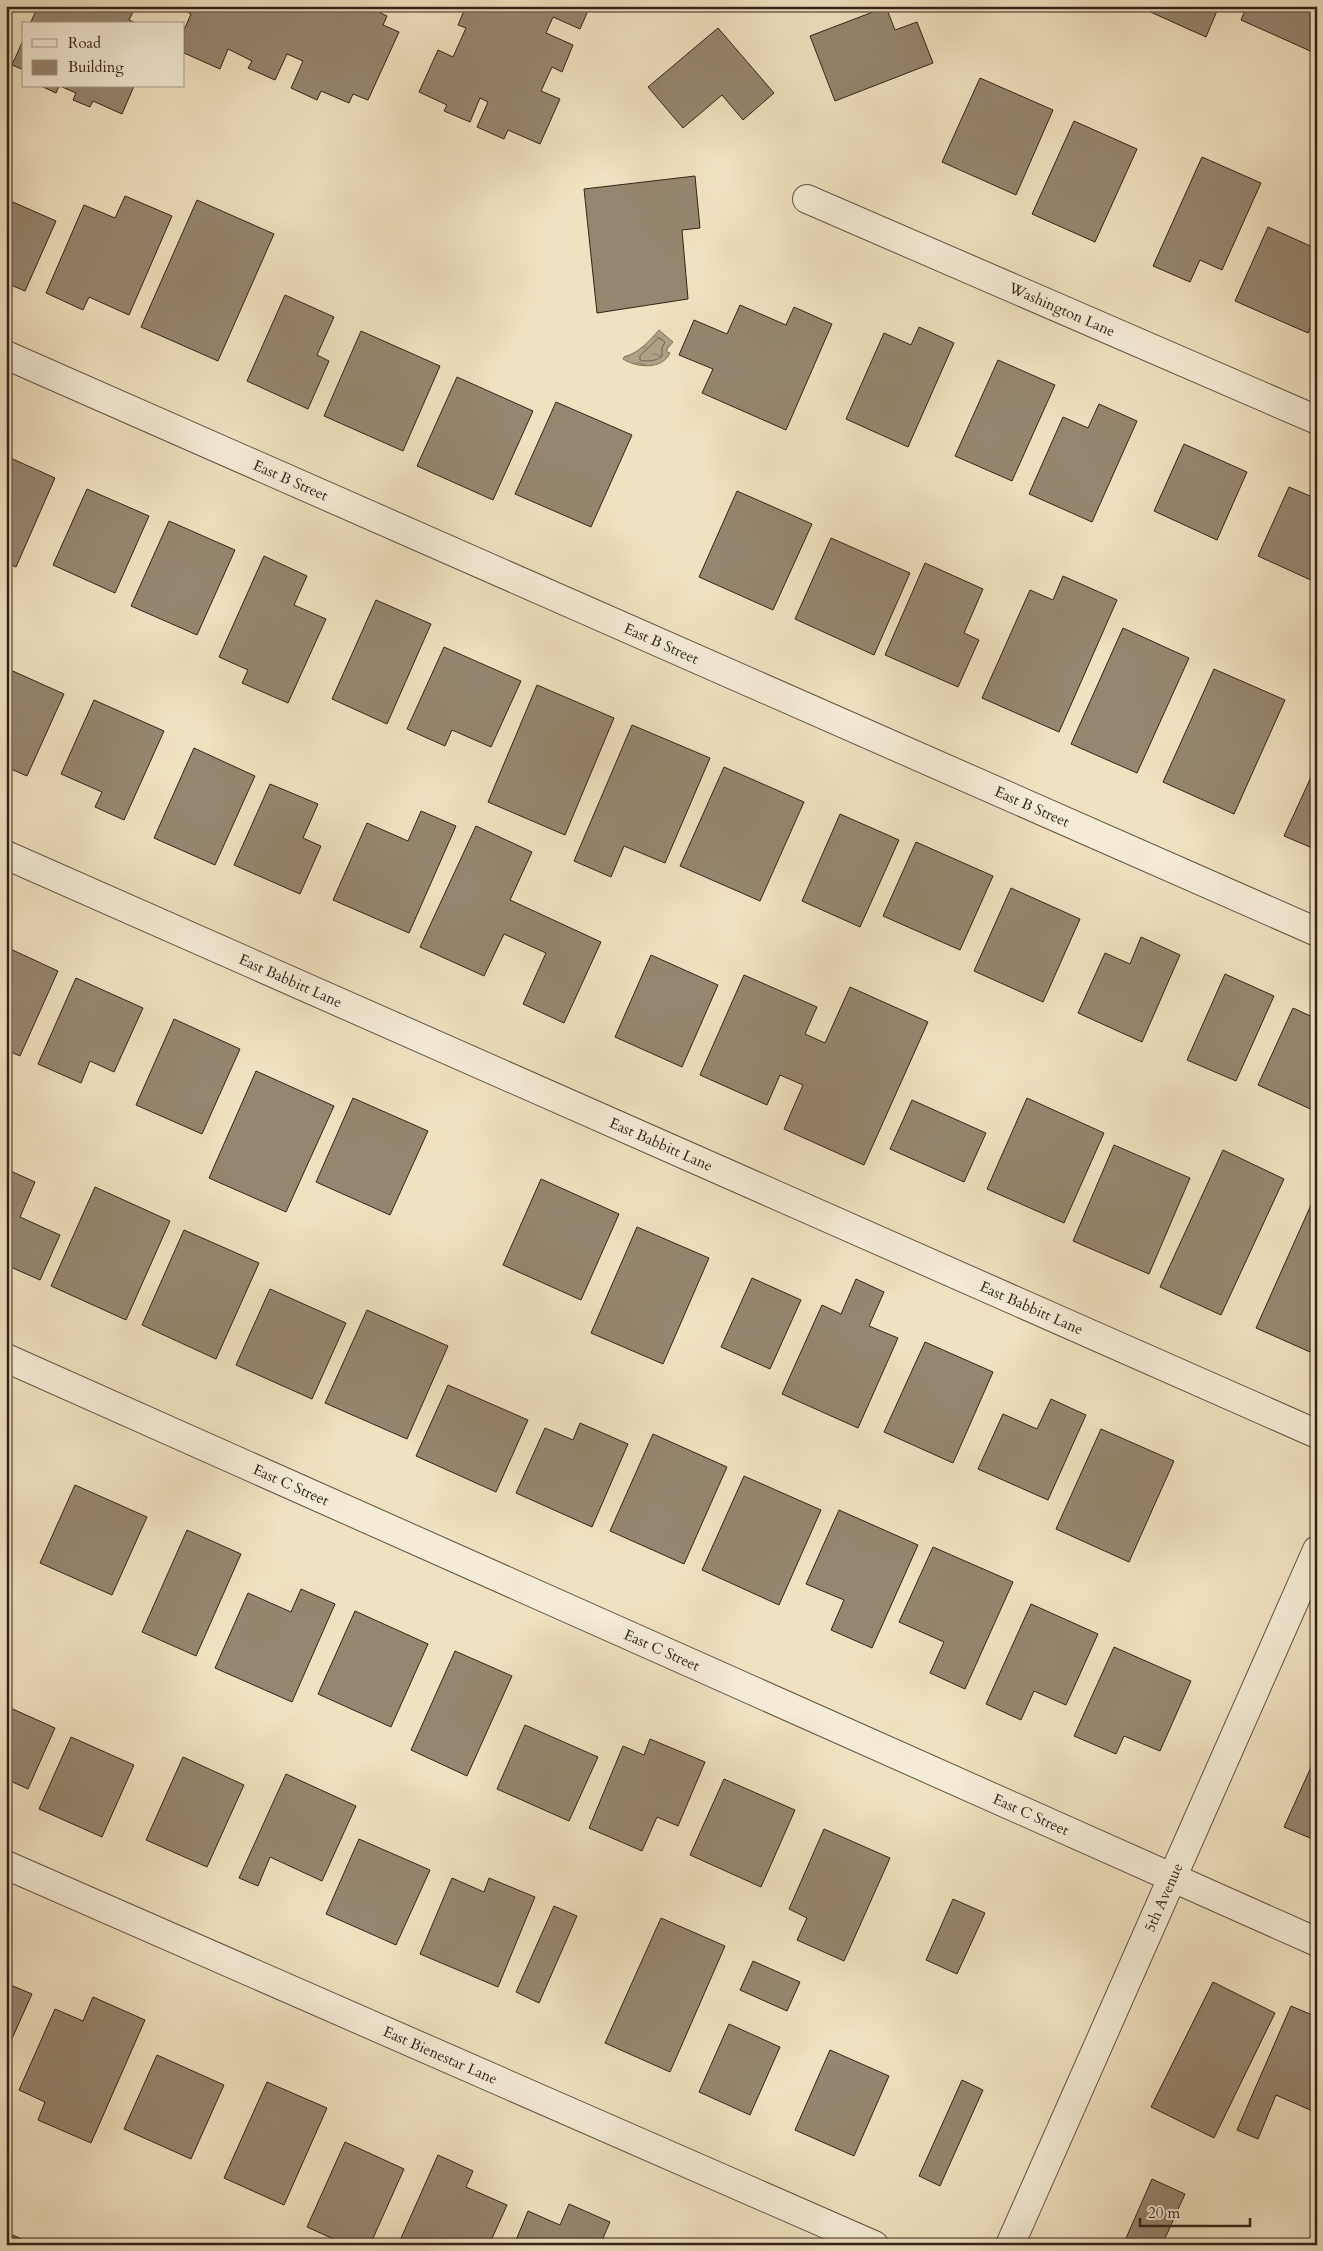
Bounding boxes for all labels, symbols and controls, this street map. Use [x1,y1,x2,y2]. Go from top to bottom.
legend [22,22,185,88]
text: Road [68,33,101,53]
text: Building [68,57,124,77]
street label: Washington Lane [1005,277,1118,341]
street label: East B Street [250,455,331,506]
street label: East B Street [621,618,702,669]
street label: East B Street [991,781,1073,832]
street label: East Babbitt Lane [236,949,345,1012]
street label: East Babbitt Lane [606,1113,716,1176]
street label: East Babbitt Lane [977,1276,1086,1340]
street label: East C Street [250,1459,332,1511]
street label: East C Street [621,1625,703,1676]
street label: East C Street [990,1789,1072,1840]
street label: 5th Avenue [1140,1860,1188,1935]
street label: East Bienestar Lane [380,2021,501,2089]
scale bar [1140,2196,1250,2228]
text: 20 m [1148,2203,1180,2223]

